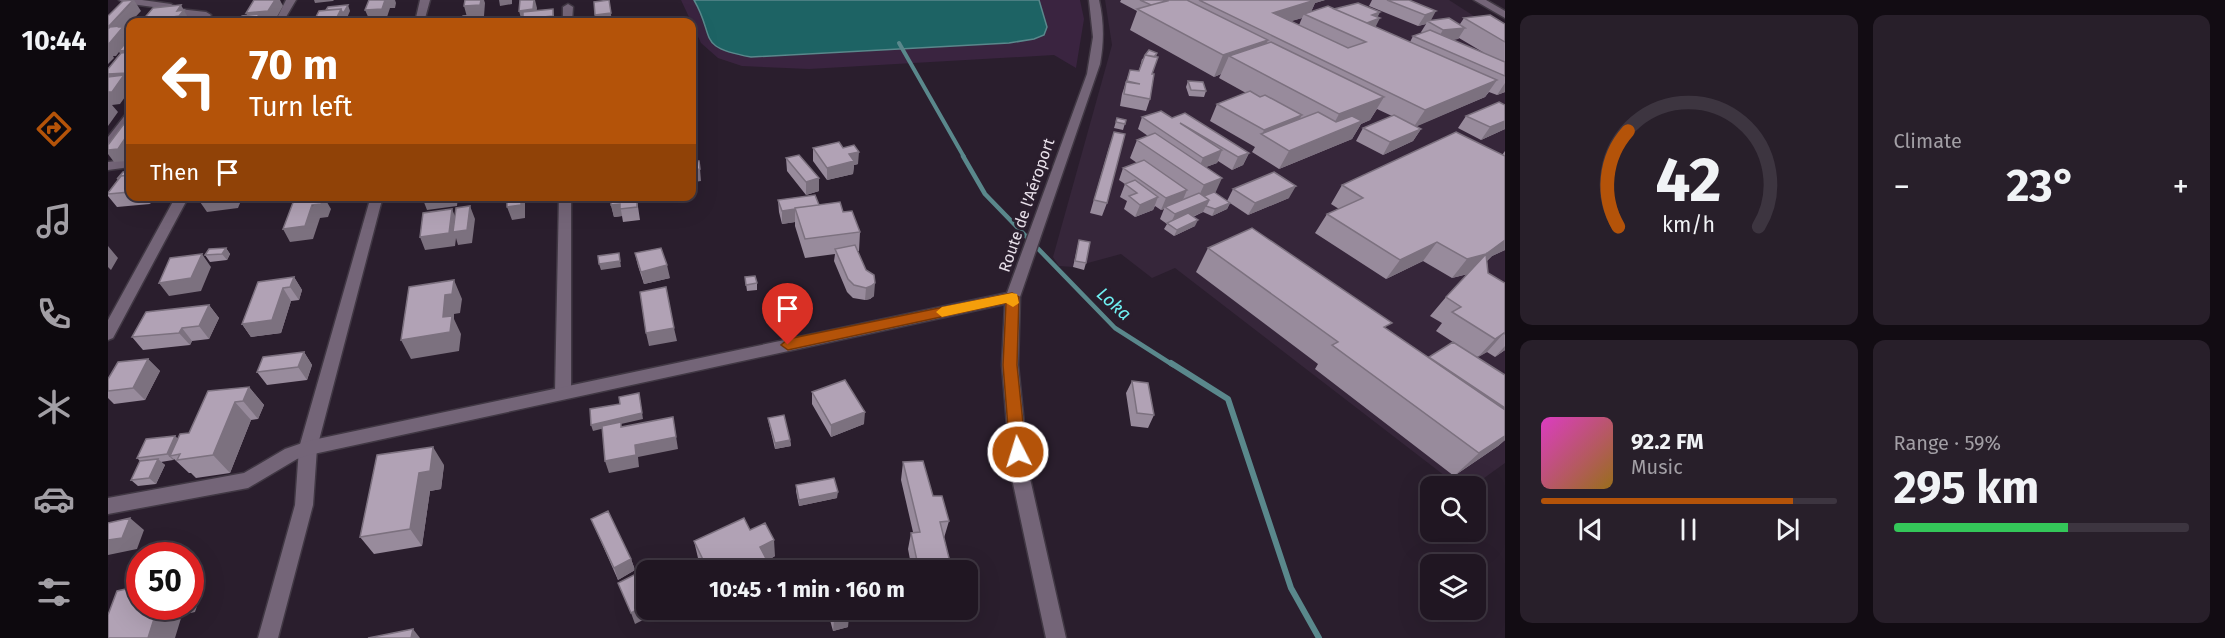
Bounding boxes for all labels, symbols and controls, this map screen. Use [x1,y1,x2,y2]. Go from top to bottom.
text: 10:44 [21,25,87,57]
text: 70 m [249,40,338,90]
icon: left [150,42,228,120]
text: Turn left [249,91,352,123]
icon: directions [33,108,75,150]
text: Climate [1894,129,1962,153]
street label: Route de l'Aéroport [995,136,1058,275]
text: 42 [1656,143,1722,218]
icon: arrive [211,156,244,189]
text: Then [150,159,199,186]
text: 23° [2006,159,2076,213]
text: − [1894,167,1910,207]
text: + [2173,167,2189,207]
icon: music [33,200,75,242]
text: km/h [1662,212,1715,238]
pin [762,283,813,345]
water label: Loka [1092,283,1136,325]
icon: arrive [771,292,804,325]
icon: phone [33,293,75,335]
icon: climate [33,386,75,428]
position arrow [986,420,1050,484]
text: 92.2 FM [1631,428,1704,455]
text: Range · 59% [1894,431,2001,455]
text: Music [1631,455,1683,479]
text: 295 km [1894,461,2039,515]
map controls [1420,476,1486,620]
button: search [1420,476,1486,542]
icon: car [33,478,75,520]
icon: previous [1574,513,1607,546]
icon: pause [1672,513,1705,546]
icon: next [1771,513,1804,546]
speed limit sign: 50 [126,542,204,620]
button: layers [1420,554,1486,620]
icon: filters [33,571,75,613]
text: 10:45 · 1 min · 160 m [709,576,905,603]

